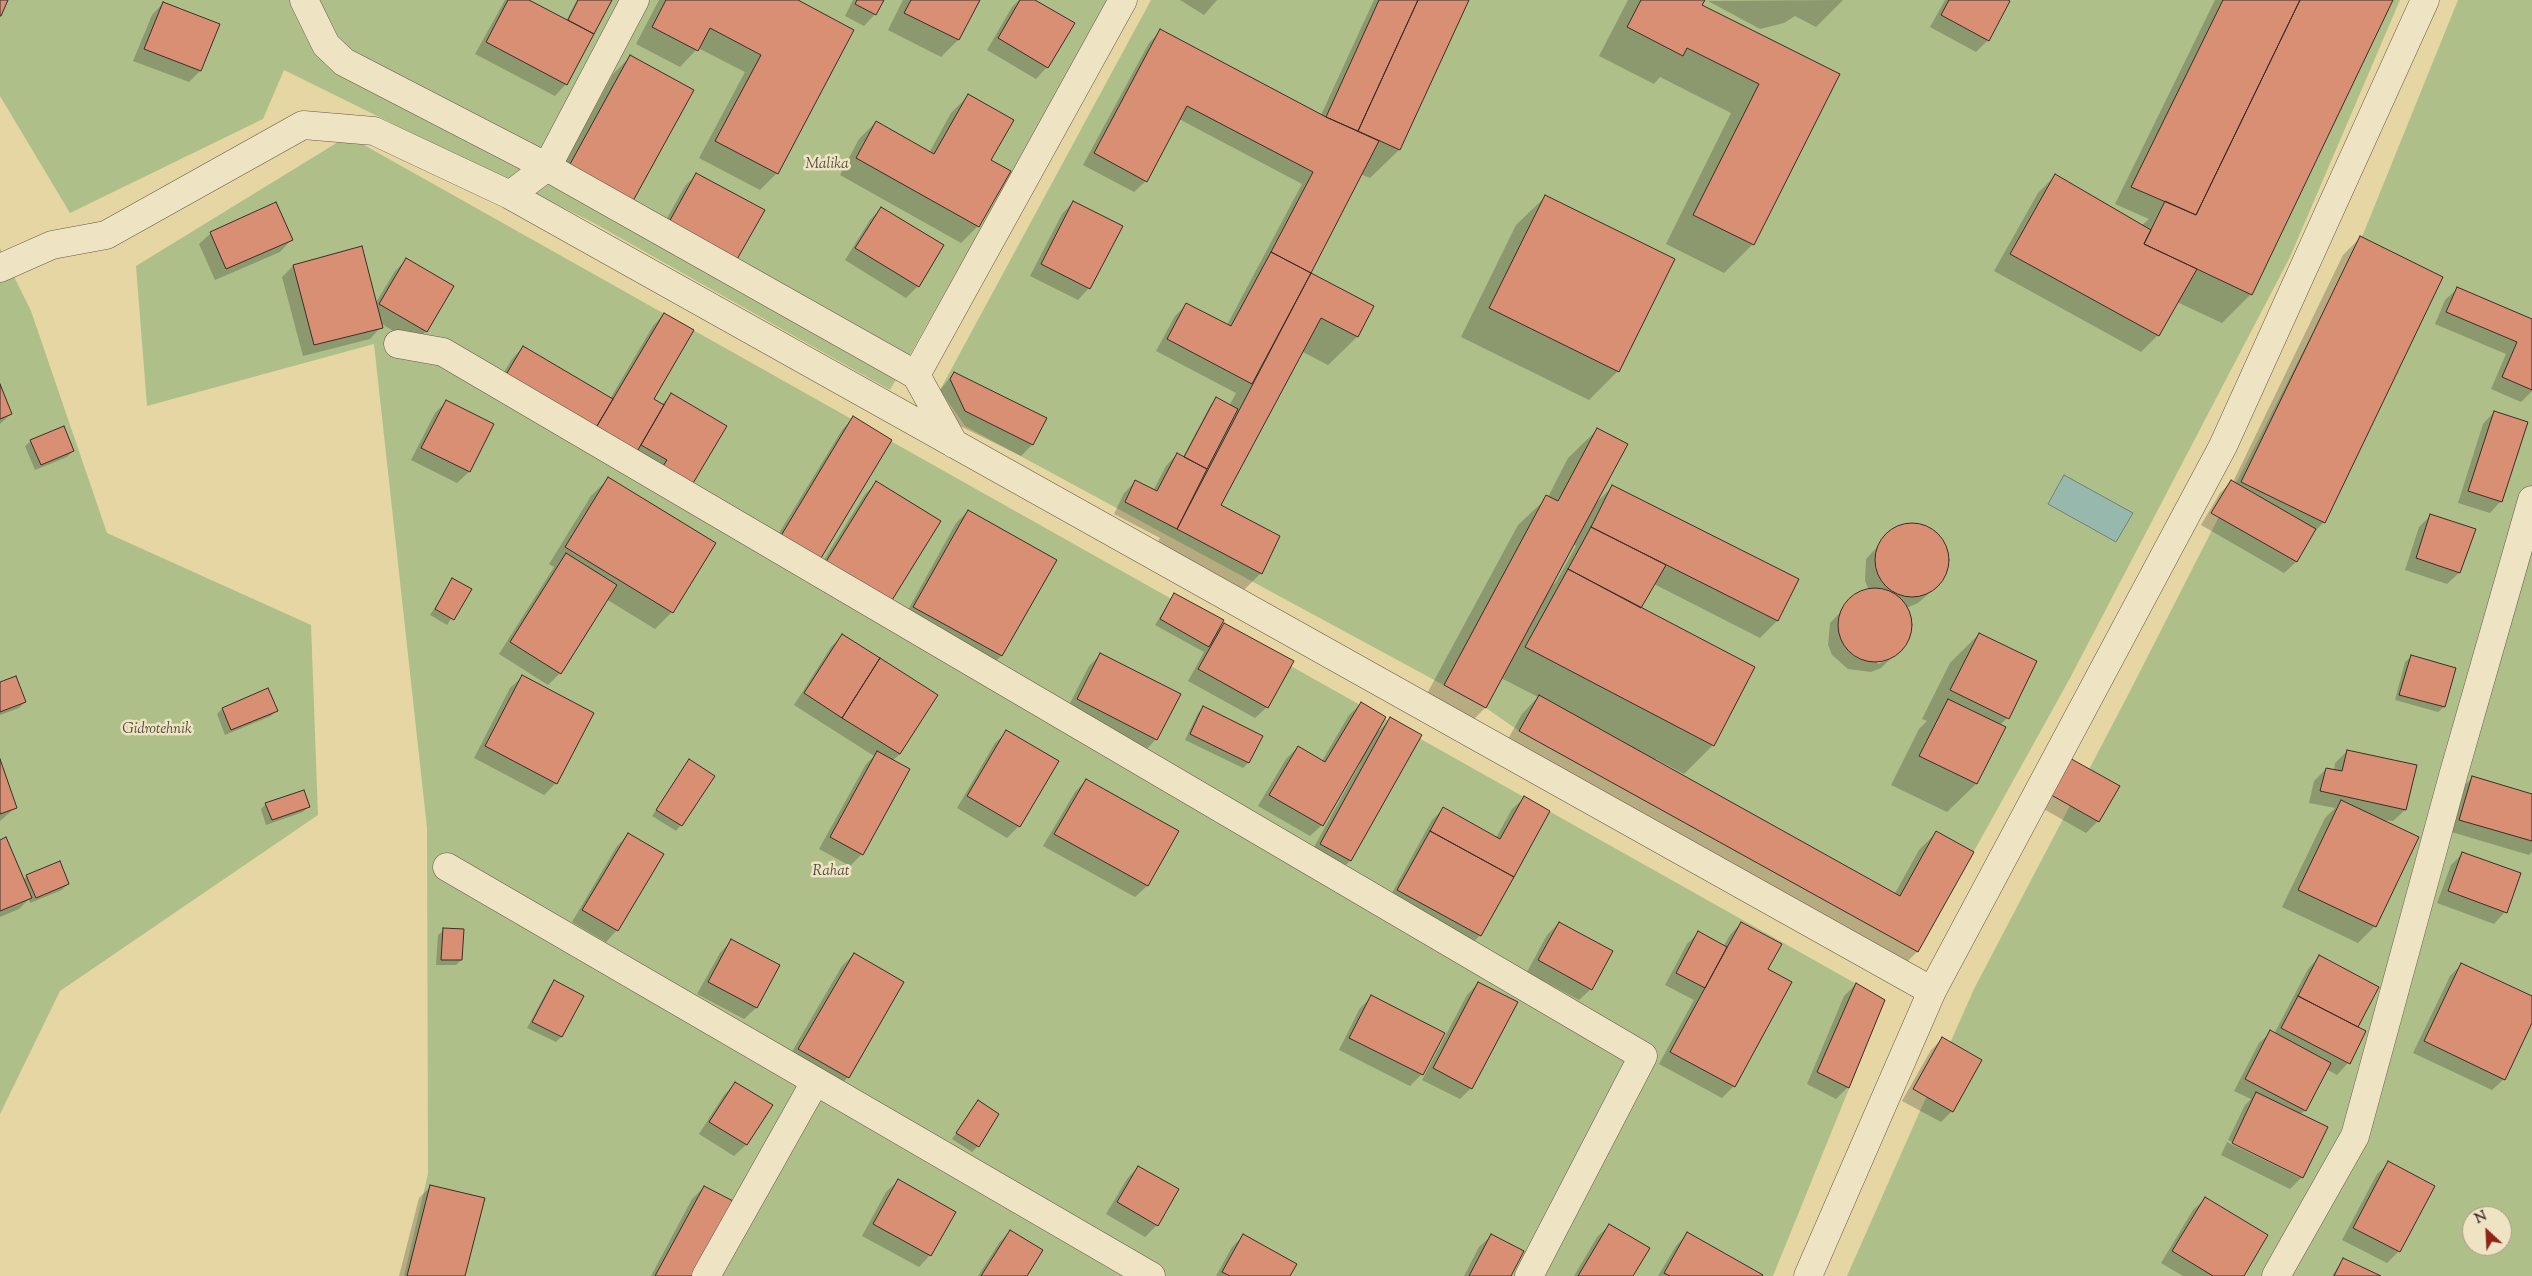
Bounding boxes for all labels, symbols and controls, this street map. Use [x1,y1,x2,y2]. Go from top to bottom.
park label: Malika [805,156,849,174]
park label: Gidrotehnik [122,721,192,739]
park label: Rahat [813,863,849,881]
north arrow [2462,1206,2512,1256]
text: N [2472,1207,2490,1230]

